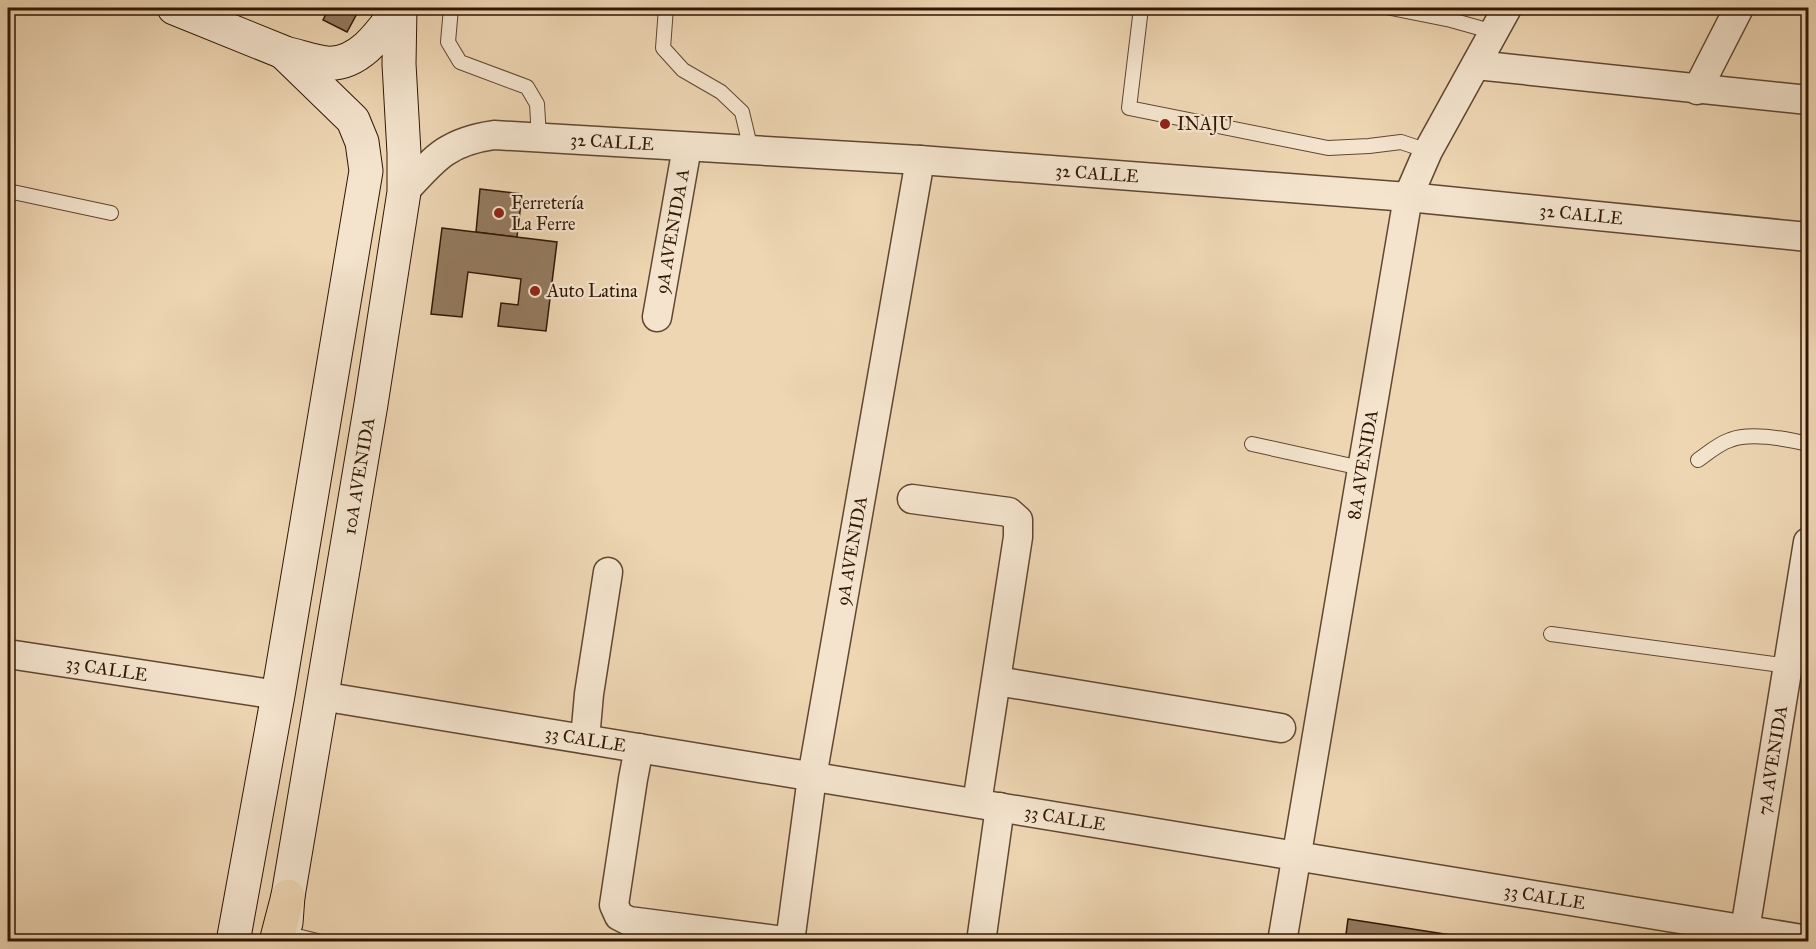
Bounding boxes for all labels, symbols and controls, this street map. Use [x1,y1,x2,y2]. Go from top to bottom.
place label: INAJU [1177,113,1234,136]
marker: INAJU [1158,117,1172,131]
street label: 32 CALLE [569,128,655,155]
street label: 32 CALLE [1054,159,1140,188]
street label: 9A AVENIDA A [650,167,694,296]
place label: Ferretería La Ferre [511,192,584,235]
street label: 32 CALLE [1538,199,1624,229]
marker: Ferretería La Ferre [492,206,506,220]
place label: Auto Latina [546,280,638,302]
marker: Auto Latina [528,284,542,298]
street label: 8A AVENIDA [1343,408,1383,521]
street label: 10A AVENIDA [338,416,380,536]
street label: 9A AVENIDA [831,494,872,607]
street label: 33 CALLE [65,652,149,686]
street label: 7A AVENIDA [1753,704,1792,817]
street label: 33 CALLE [543,722,628,757]
street label: 33 CALLE [1023,801,1107,836]
street label: 33 CALLE [1502,879,1587,914]

